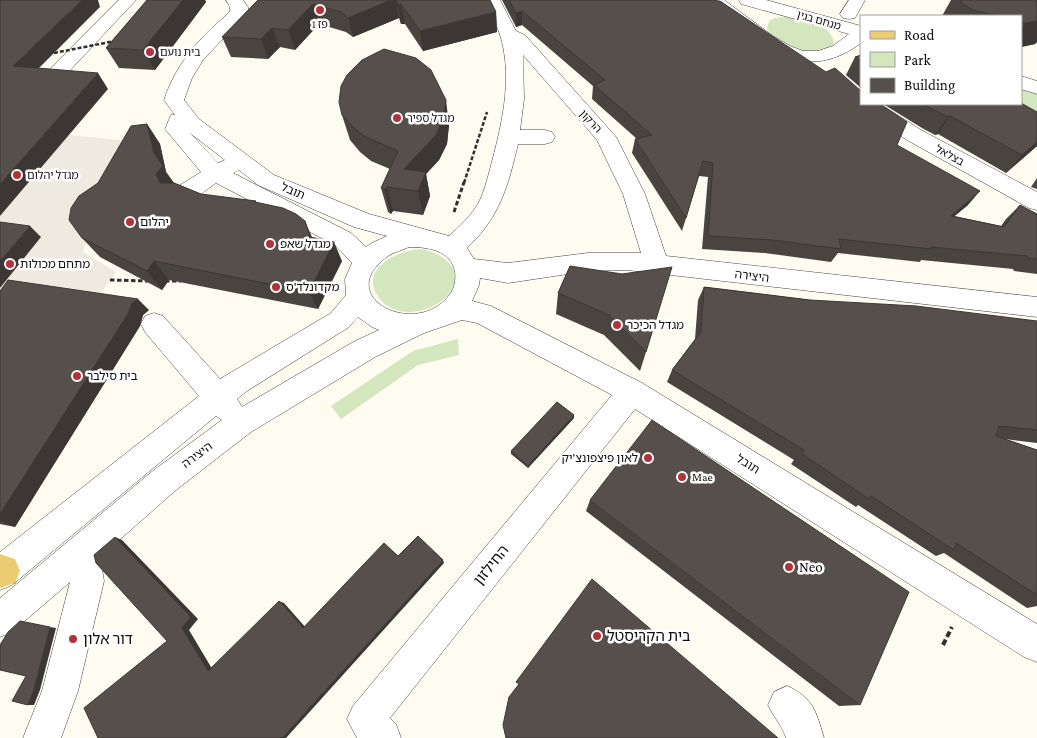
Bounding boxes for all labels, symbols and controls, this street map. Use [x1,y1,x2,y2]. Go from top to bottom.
marker: פז 1 [314,4,326,16]
street label: מנחם בגין [796,8,842,32]
legend [860,15,1022,105]
place label: פז 1 [312,18,328,30]
text: Road [904,27,935,43]
marker: בית נועם [144,46,156,58]
place label: בית נועם [160,46,200,58]
text: Park [904,52,931,68]
text: Building [904,77,955,94]
street label: הרקון [578,107,604,135]
marker: מגדל ספיר [391,112,403,124]
place label: מגדל ספיר [407,112,454,124]
street label: בצלאל [934,142,966,168]
marker: מגדל יהלום [11,169,23,181]
place label: מגדל יהלום [27,169,79,181]
street label: תובל [279,180,307,202]
place label: יהלום [140,215,169,229]
marker: יהלום [124,216,136,228]
place label: מגדל שאפ [280,237,331,251]
marker: מגדל שאפ [264,238,276,250]
place label: מתחם מכולות [20,257,90,271]
marker: מתחם מכולות [4,258,16,270]
street label: היצירה [734,267,770,285]
place label: מקדונלד'ס [286,280,339,294]
marker: מקדונלד'ס [270,281,282,293]
place label: מגדל הכיכר [627,318,684,332]
marker: מגדל הכיכר [611,319,623,331]
place label: בית סילבר [87,369,138,383]
marker: בית סילבר [71,370,83,382]
street label: היצירה [179,439,215,471]
place label: לאון פיצפונצ'יק [561,451,638,465]
street label: תובל [734,451,762,477]
marker: לאון פיצפונצ'יק [642,452,654,464]
place label: Mae [692,470,713,484]
marker: Mae [676,471,688,483]
street label: החילזון [470,542,512,588]
place label: Neo [799,559,823,575]
marker: Neo [783,561,795,573]
place label: בית הקריסטל [607,628,691,644]
marker: בית הקריסטל [591,630,603,642]
place label: דור אלון [83,631,133,647]
marker: דור אלון [67,633,79,645]

